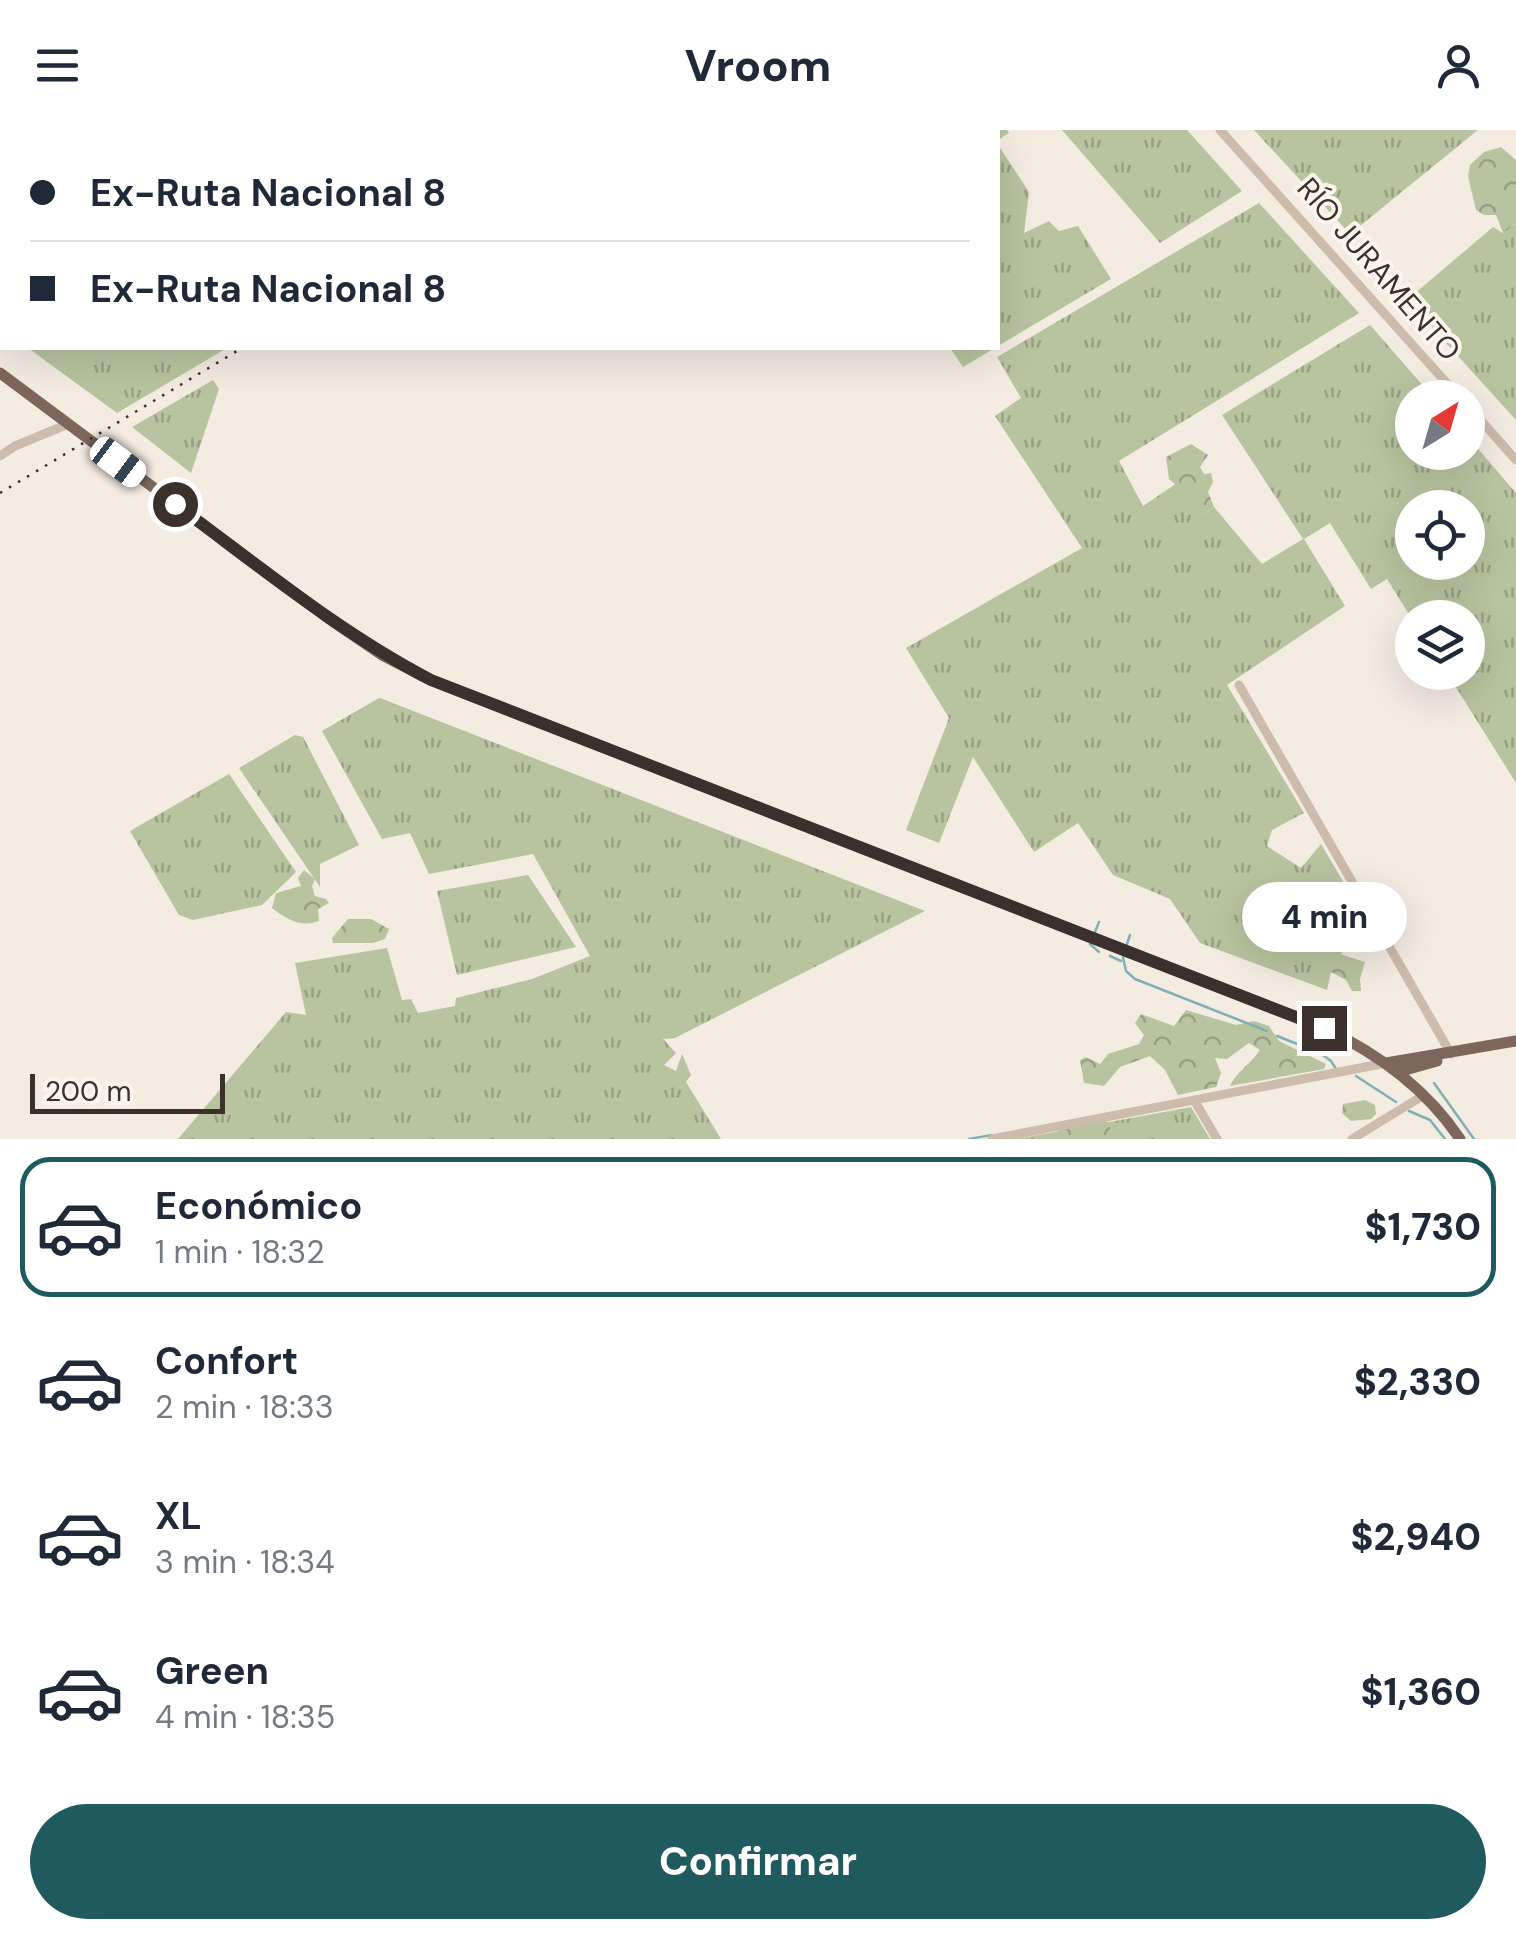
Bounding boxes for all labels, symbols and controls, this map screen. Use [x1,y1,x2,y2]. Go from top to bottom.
text: Vroom [685,36,831,95]
icon: menu [30,38,85,93]
icon: person [1431,38,1486,93]
text: Ex-Ruta Nacional 8 [90,168,446,218]
street label: RÍO JURAMENTO [1289,169,1469,369]
text: Ex-Ruta Nacional 8 [90,264,446,314]
north arrow [1395,380,1485,470]
map controls [1395,380,1485,690]
car [85,432,151,492]
route start [153,482,198,527]
button: locate [1395,490,1485,580]
button: layers [1395,600,1485,690]
callout: 4 min [1242,883,1406,953]
text: 4 min [1281,896,1368,938]
route end [1302,1006,1347,1051]
scale bar [30,1069,225,1114]
text: 200 m [45,1073,132,1110]
text: Económico [155,1181,362,1231]
icon: car [35,1182,125,1272]
text: $1,730 [1365,1202,1481,1252]
text: 1 min · 18:32 [155,1231,325,1273]
text: Confort [155,1336,298,1386]
icon: car [35,1337,125,1427]
text: $2,330 [1354,1357,1481,1407]
text: 2 min · 18:33 [155,1386,334,1428]
text: XL [155,1491,202,1541]
icon: car [35,1492,125,1582]
text: $2,940 [1351,1512,1481,1562]
text: 3 min · 18:34 [155,1541,335,1583]
text: Green [155,1646,269,1696]
icon: car [35,1647,125,1737]
text: $1,360 [1360,1667,1481,1717]
text: 4 min · 18:35 [155,1696,335,1738]
button: Confirmar [30,1804,1486,1919]

